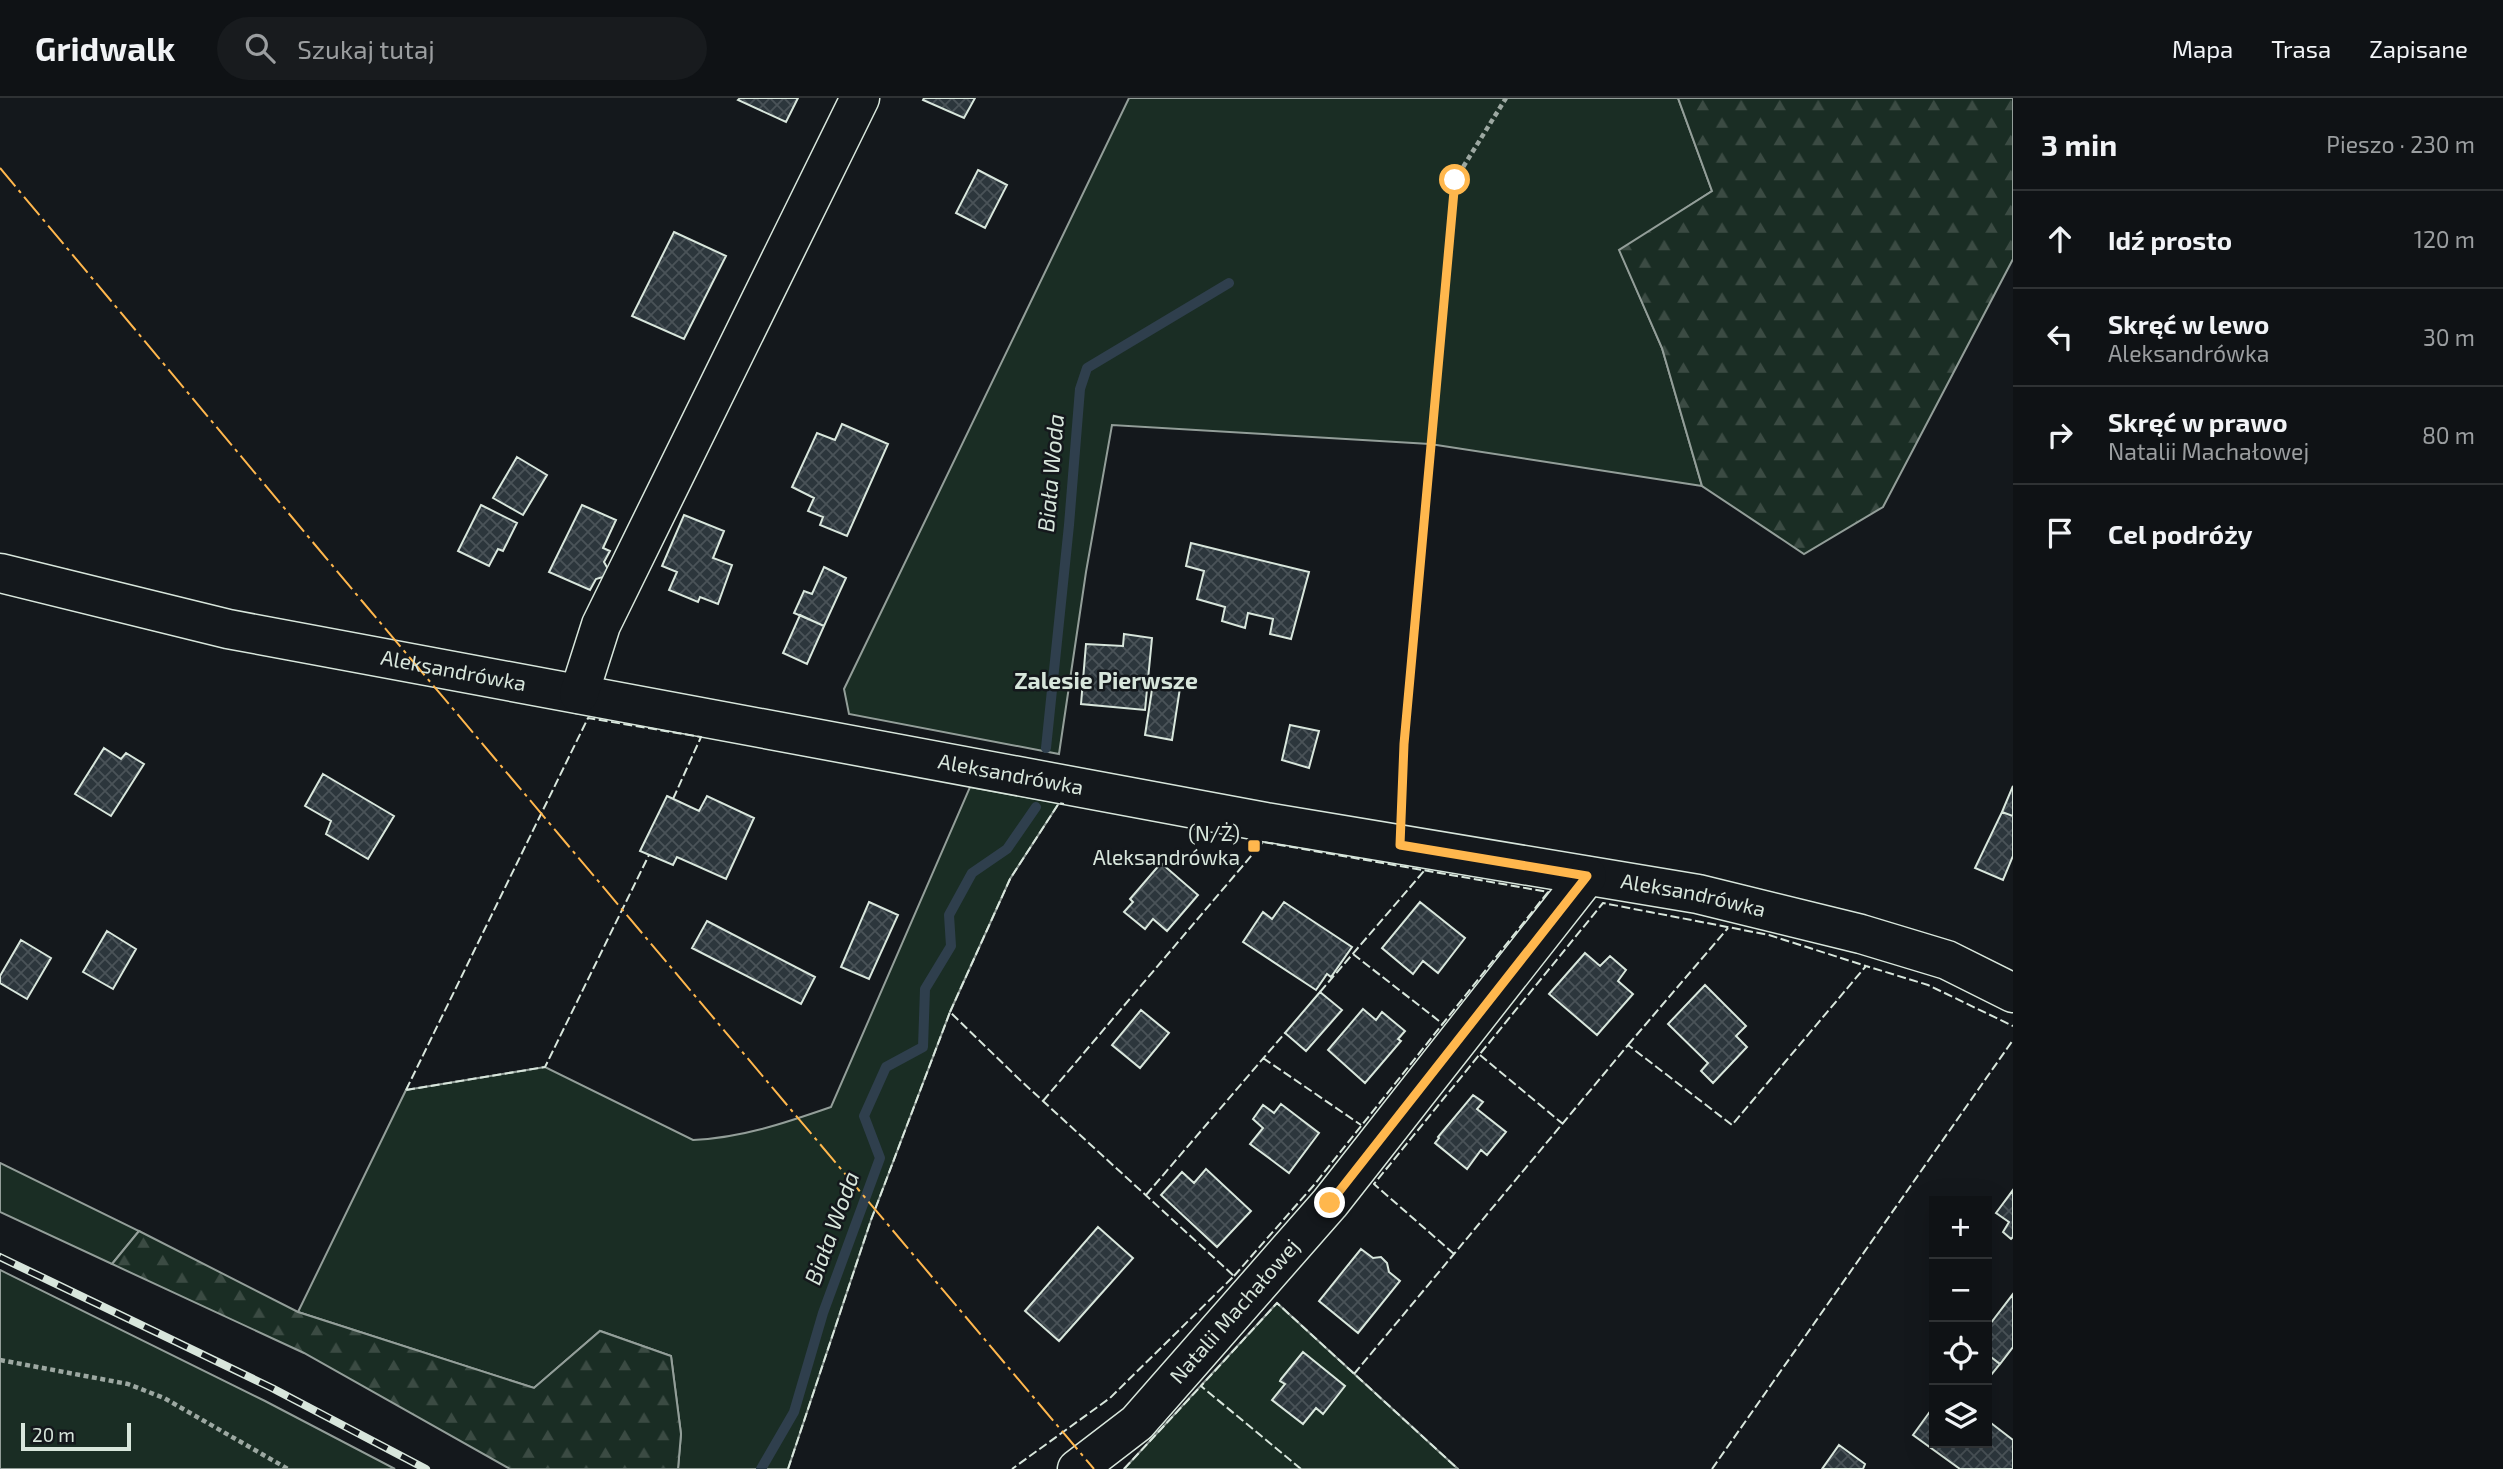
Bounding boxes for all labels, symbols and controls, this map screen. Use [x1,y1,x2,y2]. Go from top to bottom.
search box [217,17,707,80]
text: Gridwalk [35,28,175,68]
icon: search [241,29,279,67]
text: Szukaj tutaj [297,33,435,64]
text: Mapa [2172,34,2233,63]
text: Trasa [2271,34,2331,63]
text: Zapisane [2369,34,2468,63]
text: 3 min [2041,126,2117,162]
text: Pieszo · 230 m [2326,130,2475,158]
route start [1439,164,1470,195]
icon: ahead [2041,220,2079,258]
text: Idź prosto [2108,224,2232,255]
text: 120 m [2414,225,2475,253]
text: Skręć w lewo [2108,308,2269,339]
icon: left [2041,318,2079,356]
text: 30 m [2423,323,2475,351]
text: Aleksandrówka [2108,339,2269,367]
text: Skręć w prawo [2108,406,2288,437]
water label: Biała Woda [1031,413,1069,533]
icon: right [2041,416,2079,454]
text: 80 m [2422,421,2475,449]
text: Natalii Machałowej [2108,437,2309,465]
icon: arrive [2041,514,2079,552]
text: Cel podróży [2108,518,2253,549]
street label: Aleksandrówka [379,644,528,695]
district label: Zalesie Pierwsze [1014,666,1198,694]
street label: Aleksandrówka [936,747,1086,799]
place label: (N/Ż) Aleksandrówka [1093,820,1240,869]
marker: (N/Ż) Aleksandrówka [1246,838,1262,854]
street label: Aleksandrówka [1619,867,1768,921]
water label: Biała Woda [798,1167,864,1288]
route end [1314,1187,1345,1218]
map controls [1929,1196,1992,1448]
button: + [1929,1196,1992,1259]
street label: Natalii Machałowej [1164,1233,1304,1388]
button: − [1929,1259,1992,1322]
button: locate [1929,1322,1992,1385]
button: layers [1929,1385,1992,1448]
scale bar [21,1420,131,1452]
text: 20 m [32,1423,75,1446]

